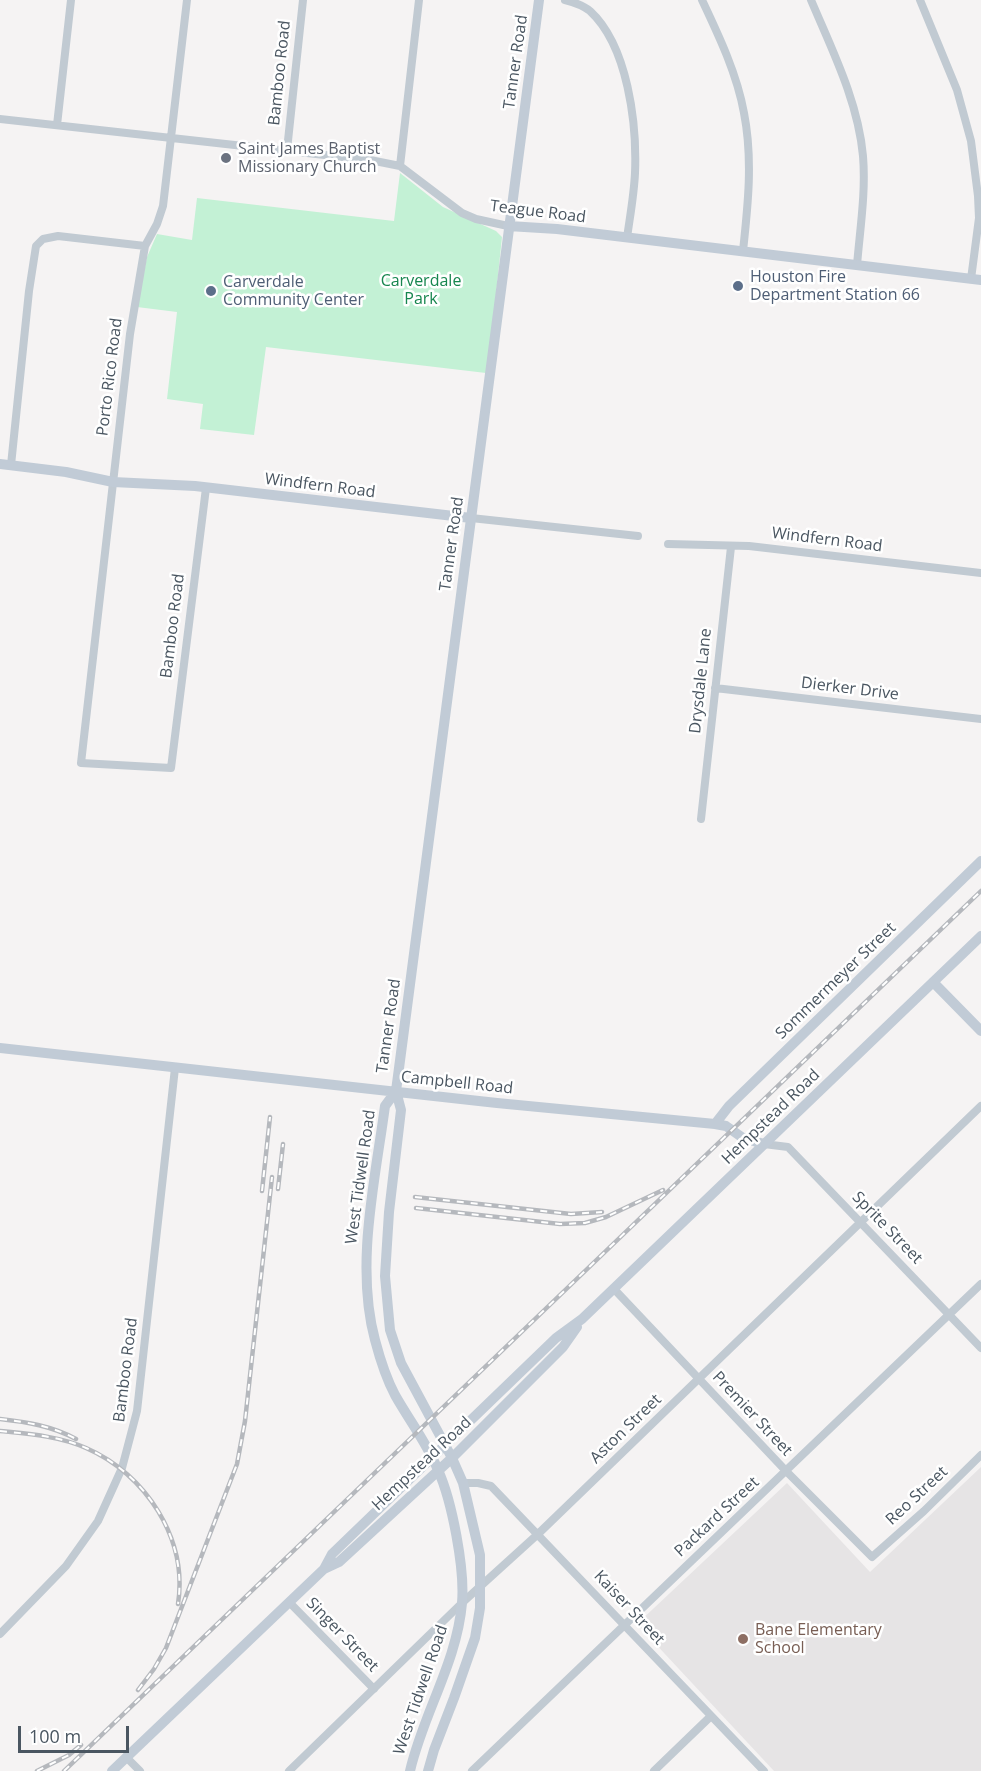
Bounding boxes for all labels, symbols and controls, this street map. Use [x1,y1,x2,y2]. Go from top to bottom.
street label: Tanner Road [500,14,532,110]
street label: Bamboo Road [265,20,295,126]
place label: Saint James Baptist Missionary Church [238,139,380,177]
marker: Saint James Baptist Missionary Church [219,151,233,165]
street label: Teague Road [489,197,587,227]
place label: Houston Fire Department Station 66 [750,267,920,305]
park label: Carverdale Park [381,271,461,309]
place label: Carverdale Community Center [223,272,364,310]
marker: Houston Fire Department Station 66 [731,279,745,293]
marker: Carverdale Community Center [204,284,218,298]
street label: Porto Rico Road [93,317,127,437]
street label: Windfern Road [264,470,376,502]
street label: Tanner Road [436,496,468,592]
street label: Windfern Road [771,524,883,556]
street label: Bamboo Road [157,573,189,679]
street label: Drysdale Lane [686,627,716,735]
street label: Dierker Drive [800,673,900,705]
street label: Sommermeyer Street [772,919,900,1043]
street label: Tanner Road [373,978,405,1074]
street label: Hempstead Road [718,1065,824,1169]
street label: Campbell Road [400,1068,514,1098]
street label: West Tidwell Road [342,1108,380,1246]
street label: Sprite Street [848,1188,926,1268]
street label: Bamboo Road [110,1317,142,1423]
street label: Premier Street [708,1368,796,1460]
street label: Aston Street [586,1390,666,1468]
street label: Hempstead Road [368,1413,476,1515]
street label: Reo Street [882,1463,952,1529]
street label: Packard Street [671,1473,763,1561]
street label: Kaiser Street [590,1567,668,1649]
street label: Singer Street [302,1594,382,1676]
place label: Bane Elementary School [755,1620,882,1658]
street label: West Tidwell Road [390,1623,452,1757]
marker: Bane Elementary School [736,1632,750,1646]
scale bar [21,1714,132,1752]
text: 100 m [29,1724,81,1748]

